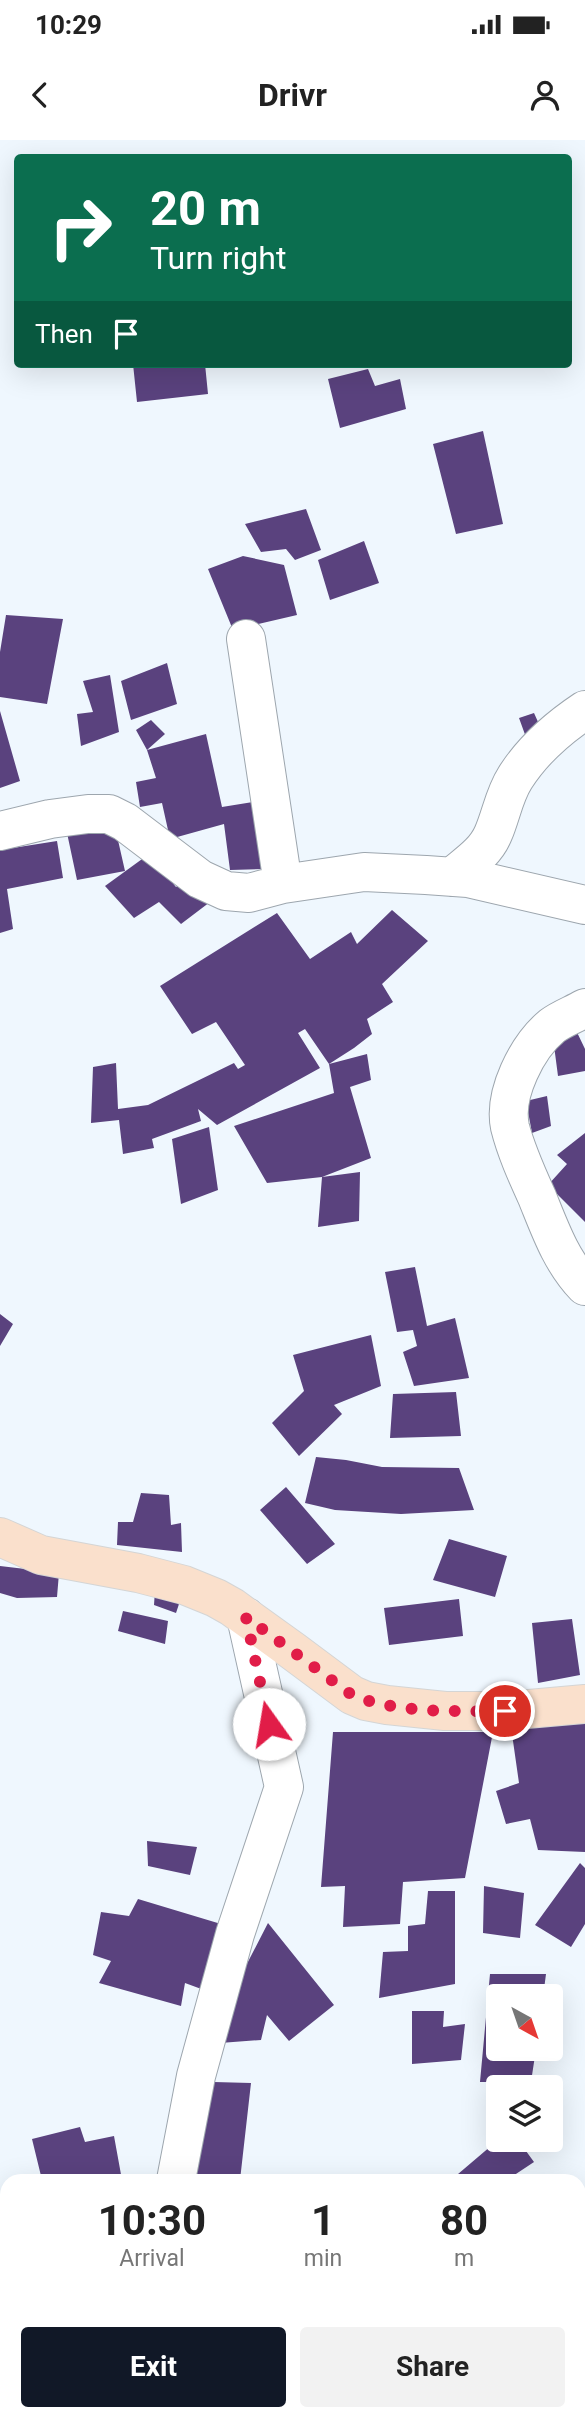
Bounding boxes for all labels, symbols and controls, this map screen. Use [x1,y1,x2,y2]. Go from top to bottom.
text: 10:29 [35,10,102,40]
icon: back [21,76,59,114]
text: Drivr [258,76,327,114]
icon: person [526,76,564,114]
text: 20 m [150,180,261,237]
icon: right [35,182,126,273]
text: Turn right [150,239,286,277]
icon: arrive [107,315,145,353]
text: Then [35,319,93,349]
pin [475,1681,535,1741]
position arrow [232,1687,306,1761]
icon: arrive [486,1692,524,1730]
north arrow [486,1984,564,2062]
map controls [486,1984,563,2152]
button: layers [486,2075,563,2152]
text: 10:30 [98,2196,206,2245]
text: 1 [311,2196,335,2245]
text: 80 [440,2196,488,2245]
text: Arrival [119,2245,185,2272]
text: min [304,2245,342,2272]
text: m [454,2245,474,2272]
button: Exit [21,2327,286,2407]
button: Share [300,2327,565,2407]

